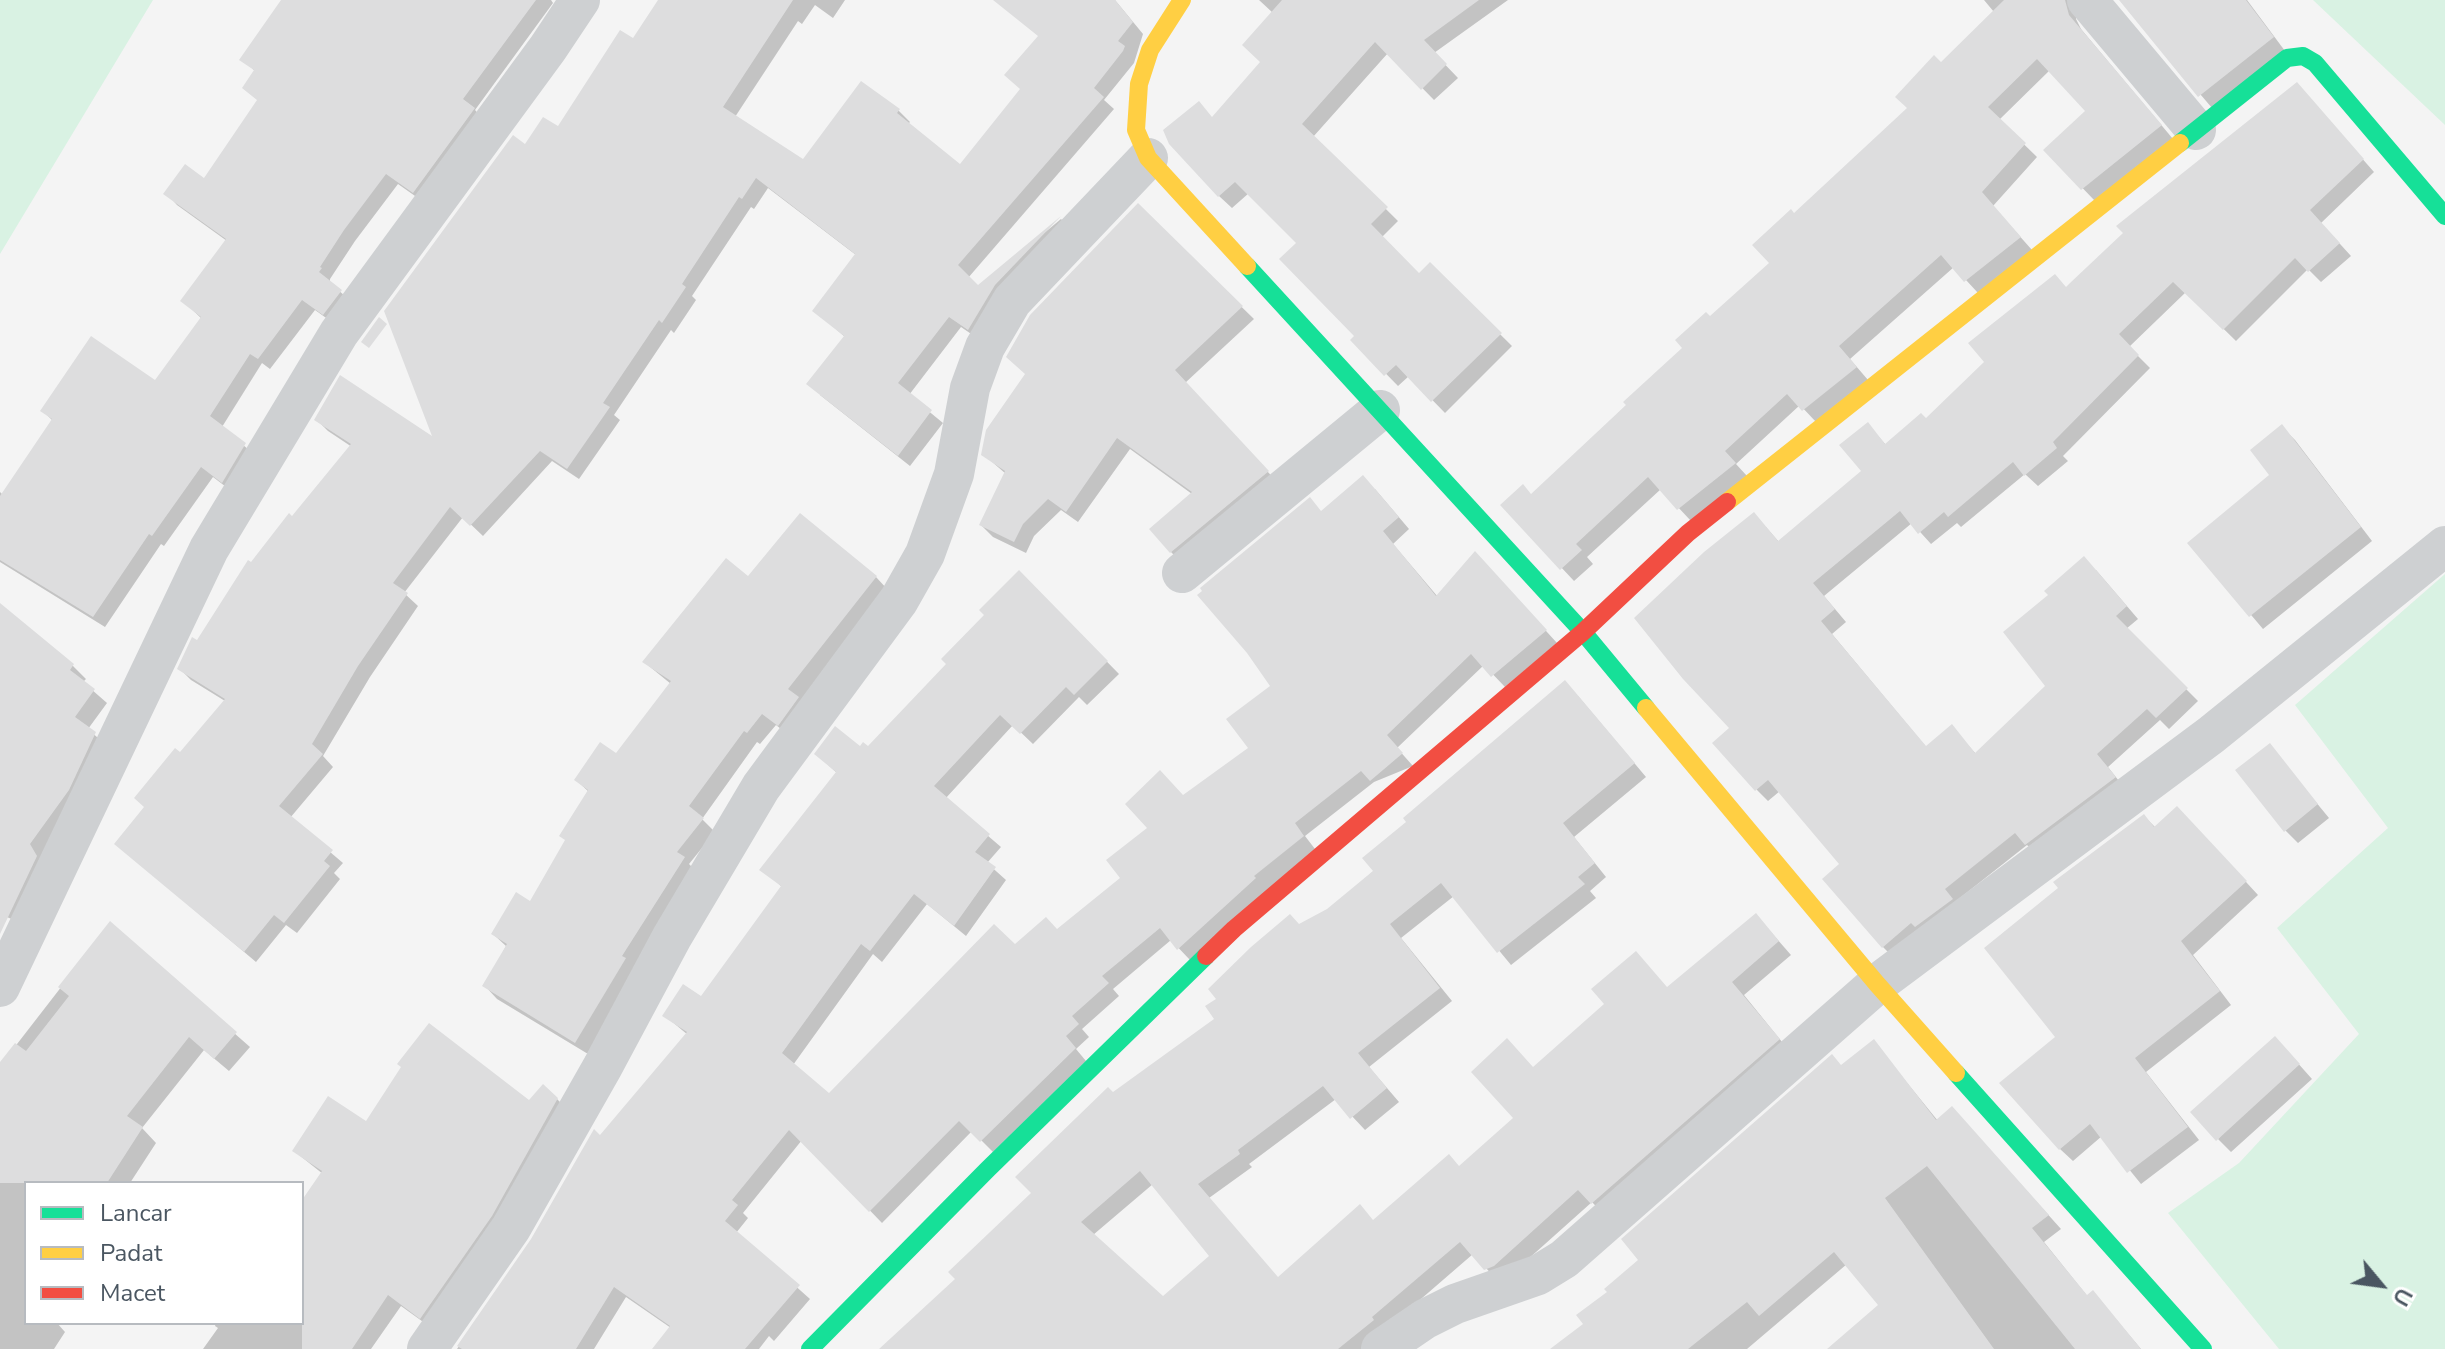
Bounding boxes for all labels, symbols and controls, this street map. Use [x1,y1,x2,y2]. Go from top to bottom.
legend [24,1181,304,1325]
text: Lancar [100,1197,172,1229]
text: Padat [100,1237,162,1269]
north arrow [2341,1245,2421,1325]
text: Macet [100,1277,165,1309]
text: U [2385,1282,2419,1311]

